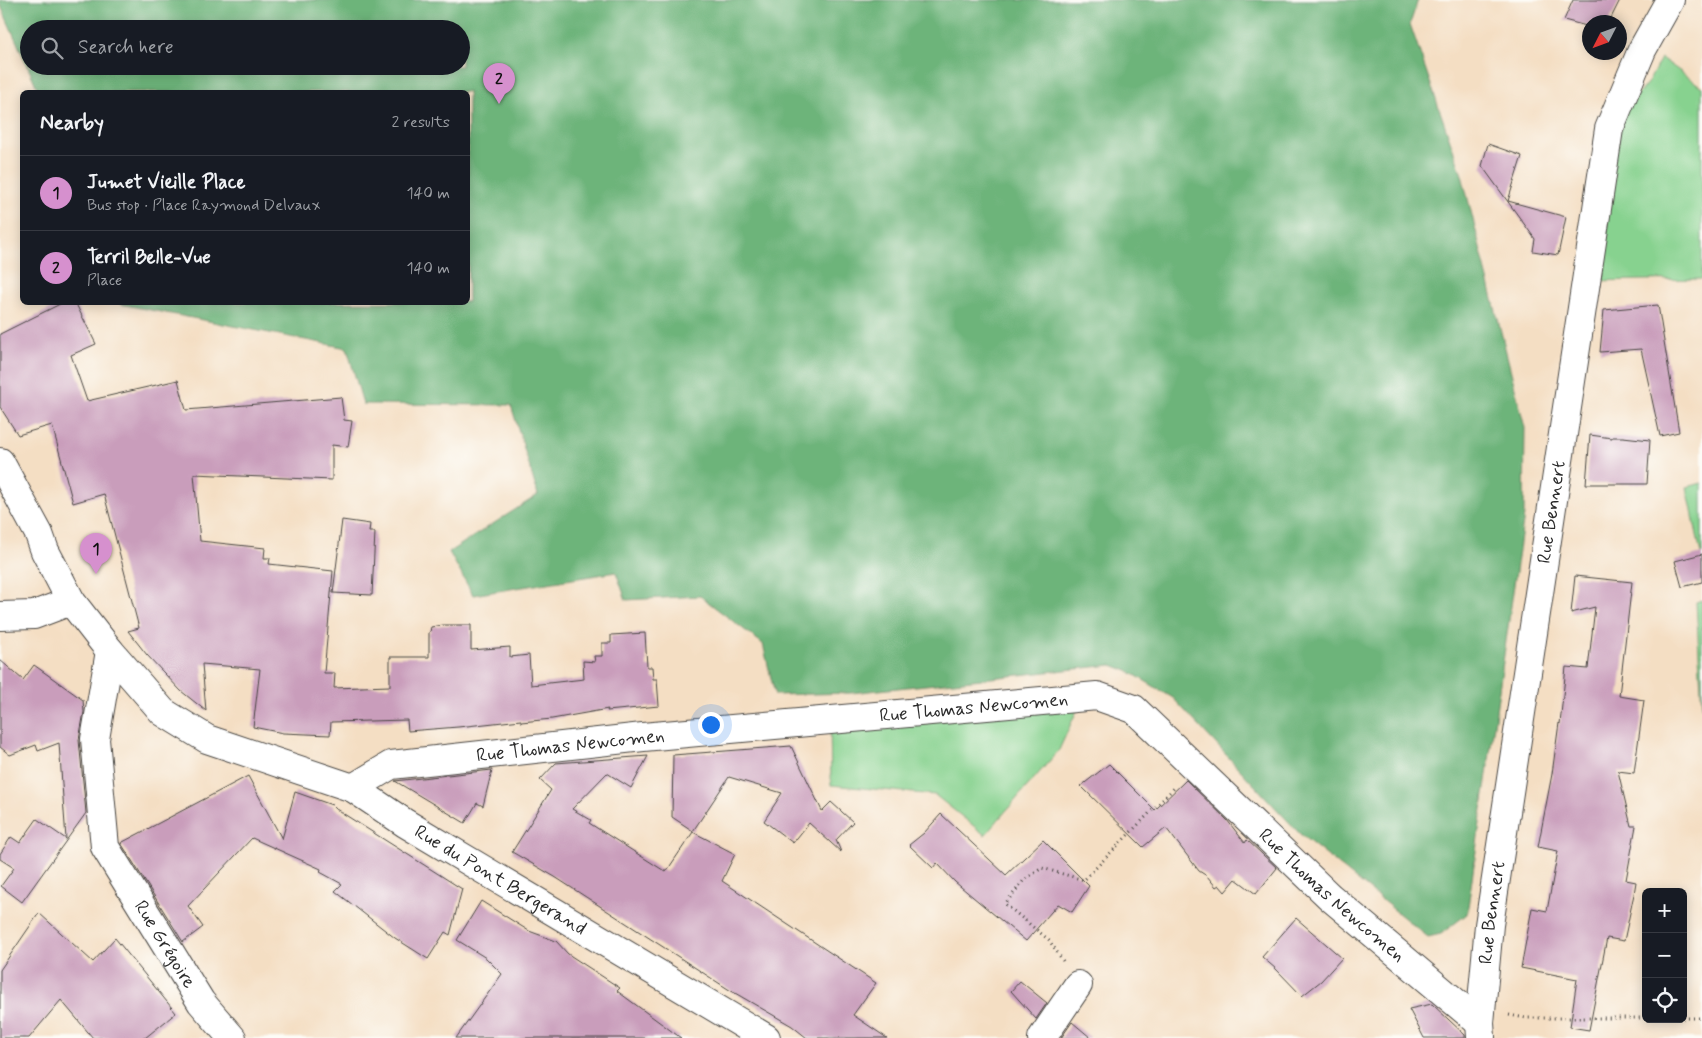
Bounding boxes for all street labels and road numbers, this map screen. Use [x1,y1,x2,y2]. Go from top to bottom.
street label: Rue Bennert [1531,459,1571,565]
street label: Rue Thomas Newcomen [878,686,1069,728]
street label: Rue Thomas Newcomen [475,723,666,768]
street label: Rue du Pont Bergerand [410,819,591,941]
street label: Rue Thomas Newcomen [1253,823,1411,968]
street label: Rue Bennert [1473,859,1511,965]
street label: Rue Grégoire [128,895,202,993]

